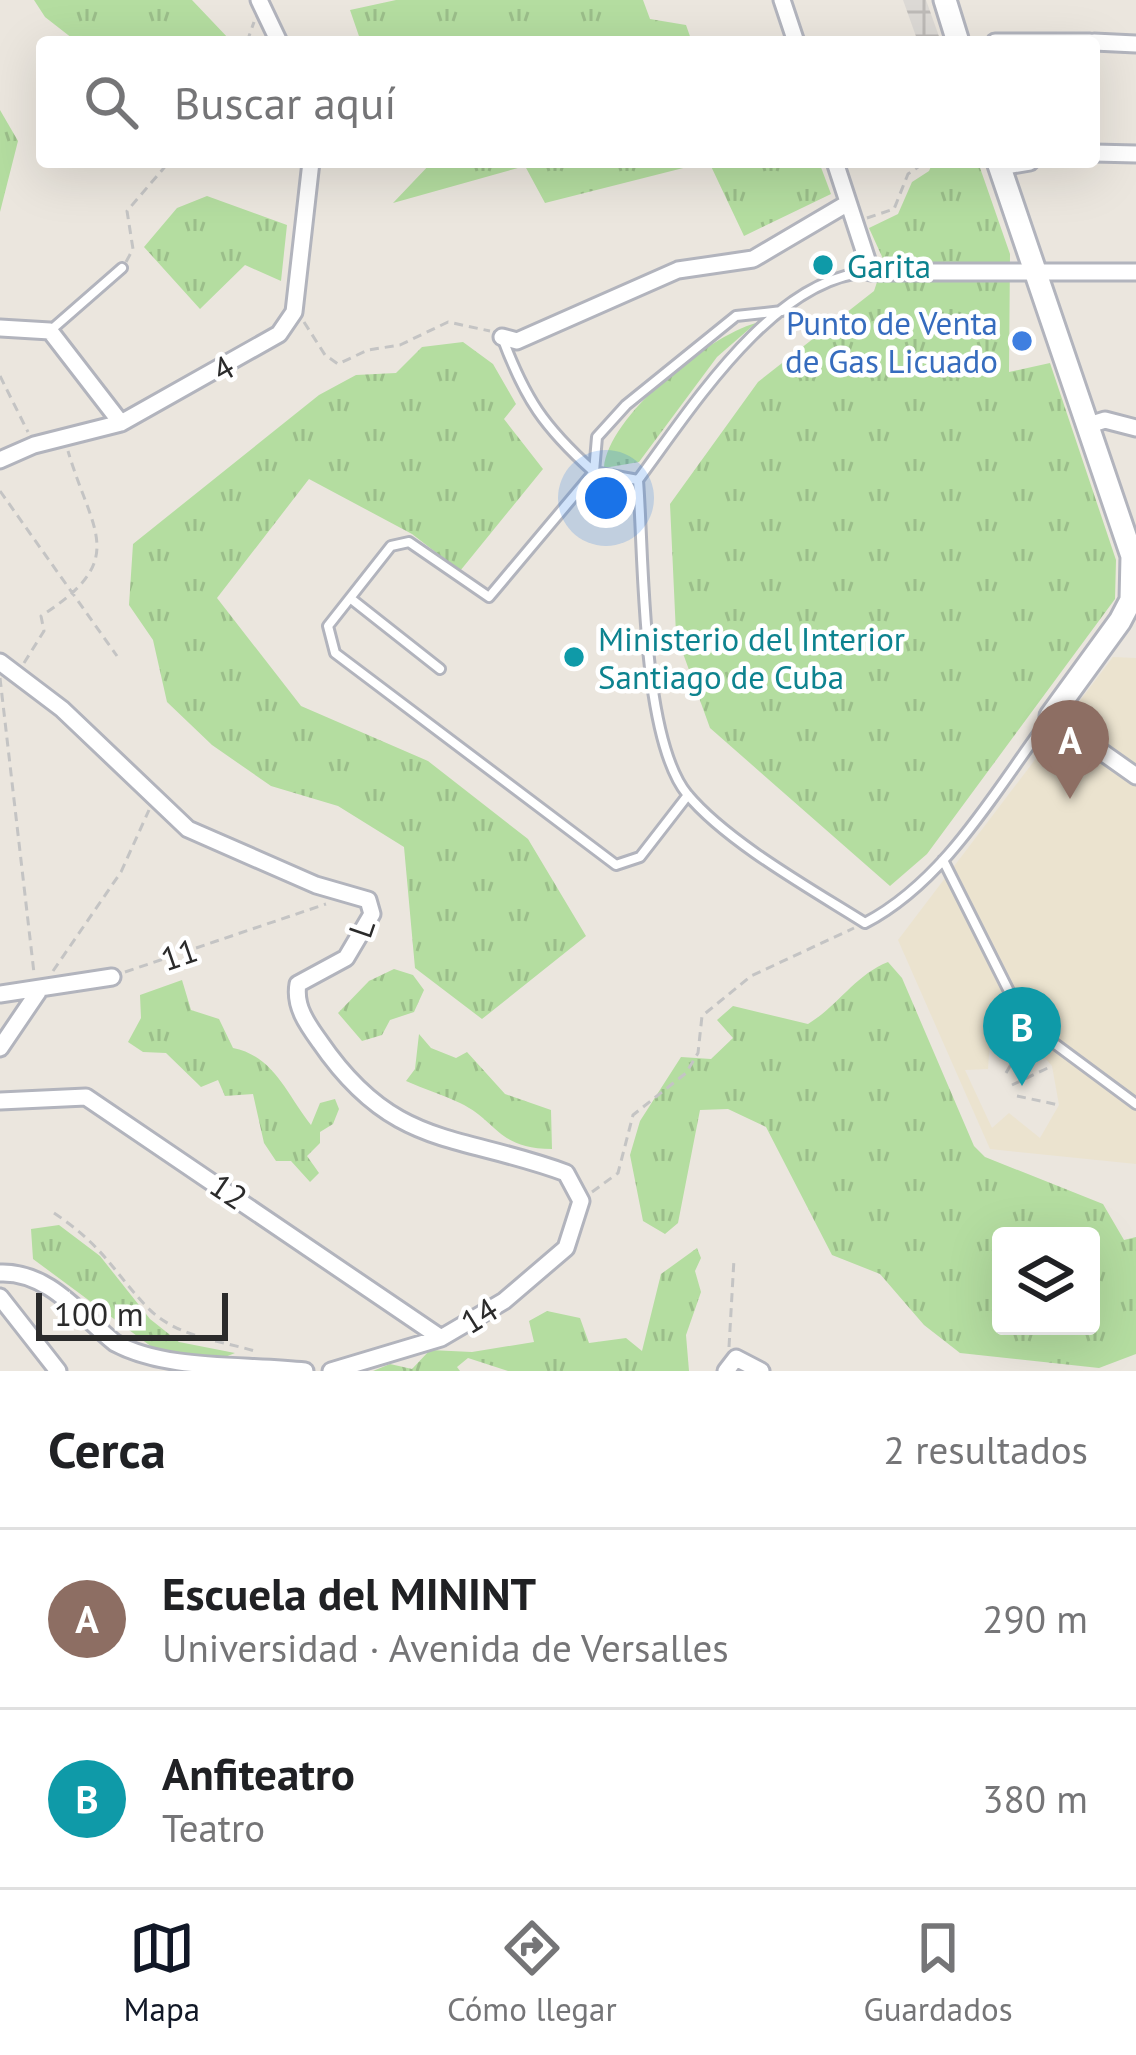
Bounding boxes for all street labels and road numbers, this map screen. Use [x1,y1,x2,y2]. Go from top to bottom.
street label: 4 [204,345,242,391]
street label: L [338,913,384,943]
street label: 11 [155,928,203,980]
street label: 12 [202,1163,256,1219]
street label: 14 [452,1287,506,1343]

